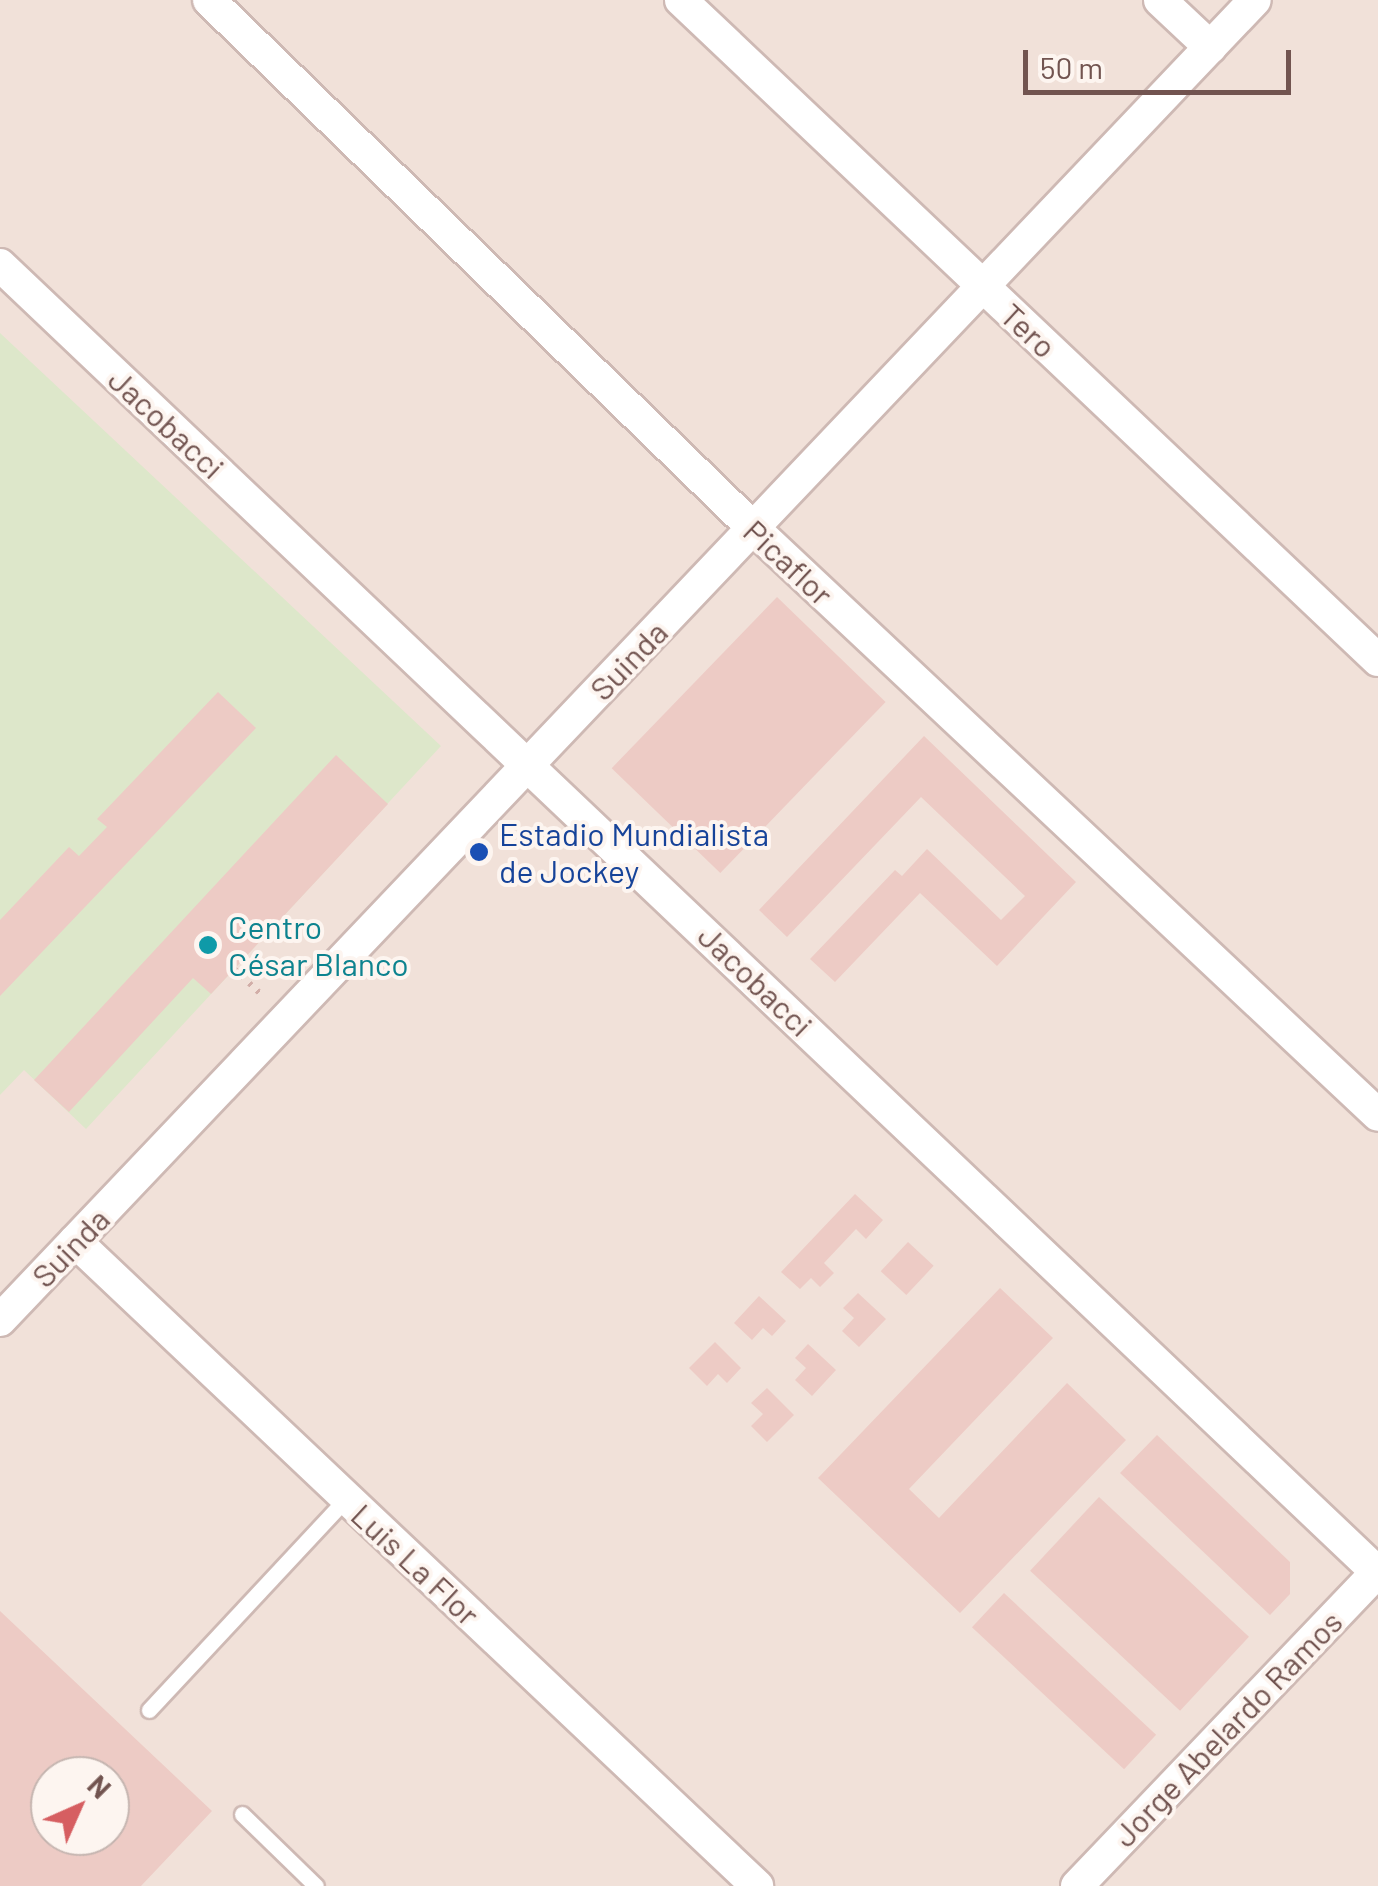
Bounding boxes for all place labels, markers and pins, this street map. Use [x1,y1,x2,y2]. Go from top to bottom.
place label: Estadio Mundialista de Jockey [499,815,769,890]
marker: Estadio Mundialista de Jockey [468,841,490,863]
place label: Centro César Blanco [228,908,409,983]
marker: Centro César Blanco [197,934,219,956]

